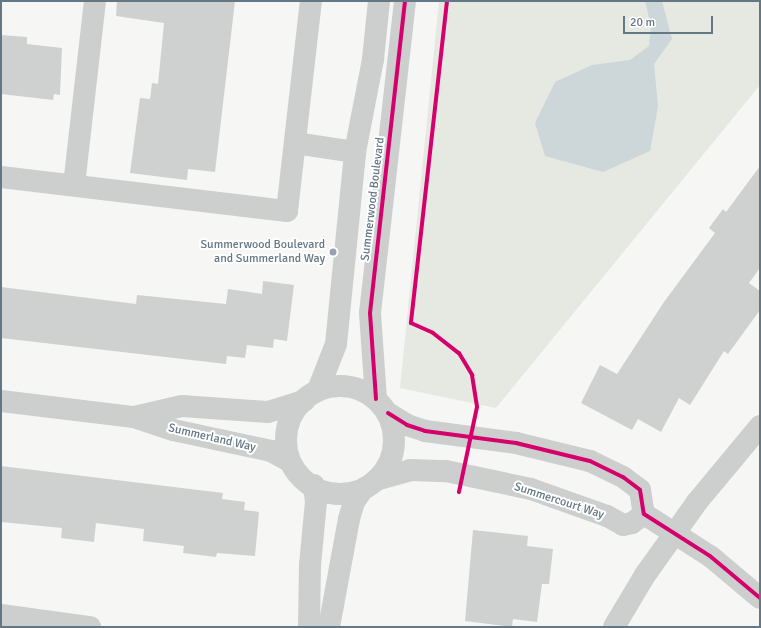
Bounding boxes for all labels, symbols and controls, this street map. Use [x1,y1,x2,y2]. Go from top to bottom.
scale bar [625,8,715,34]
text: 20 m [630,15,655,30]
street label: Summerwood Boulevard [358,136,388,262]
place label: Summerwood Boulevard and Summerland Way [200,238,325,266]
marker: Summerwood Boulevard and Summerland Way [328,247,338,257]
street label: Summerland Way [167,421,257,455]
street label: Summercourt Way [512,480,606,522]

